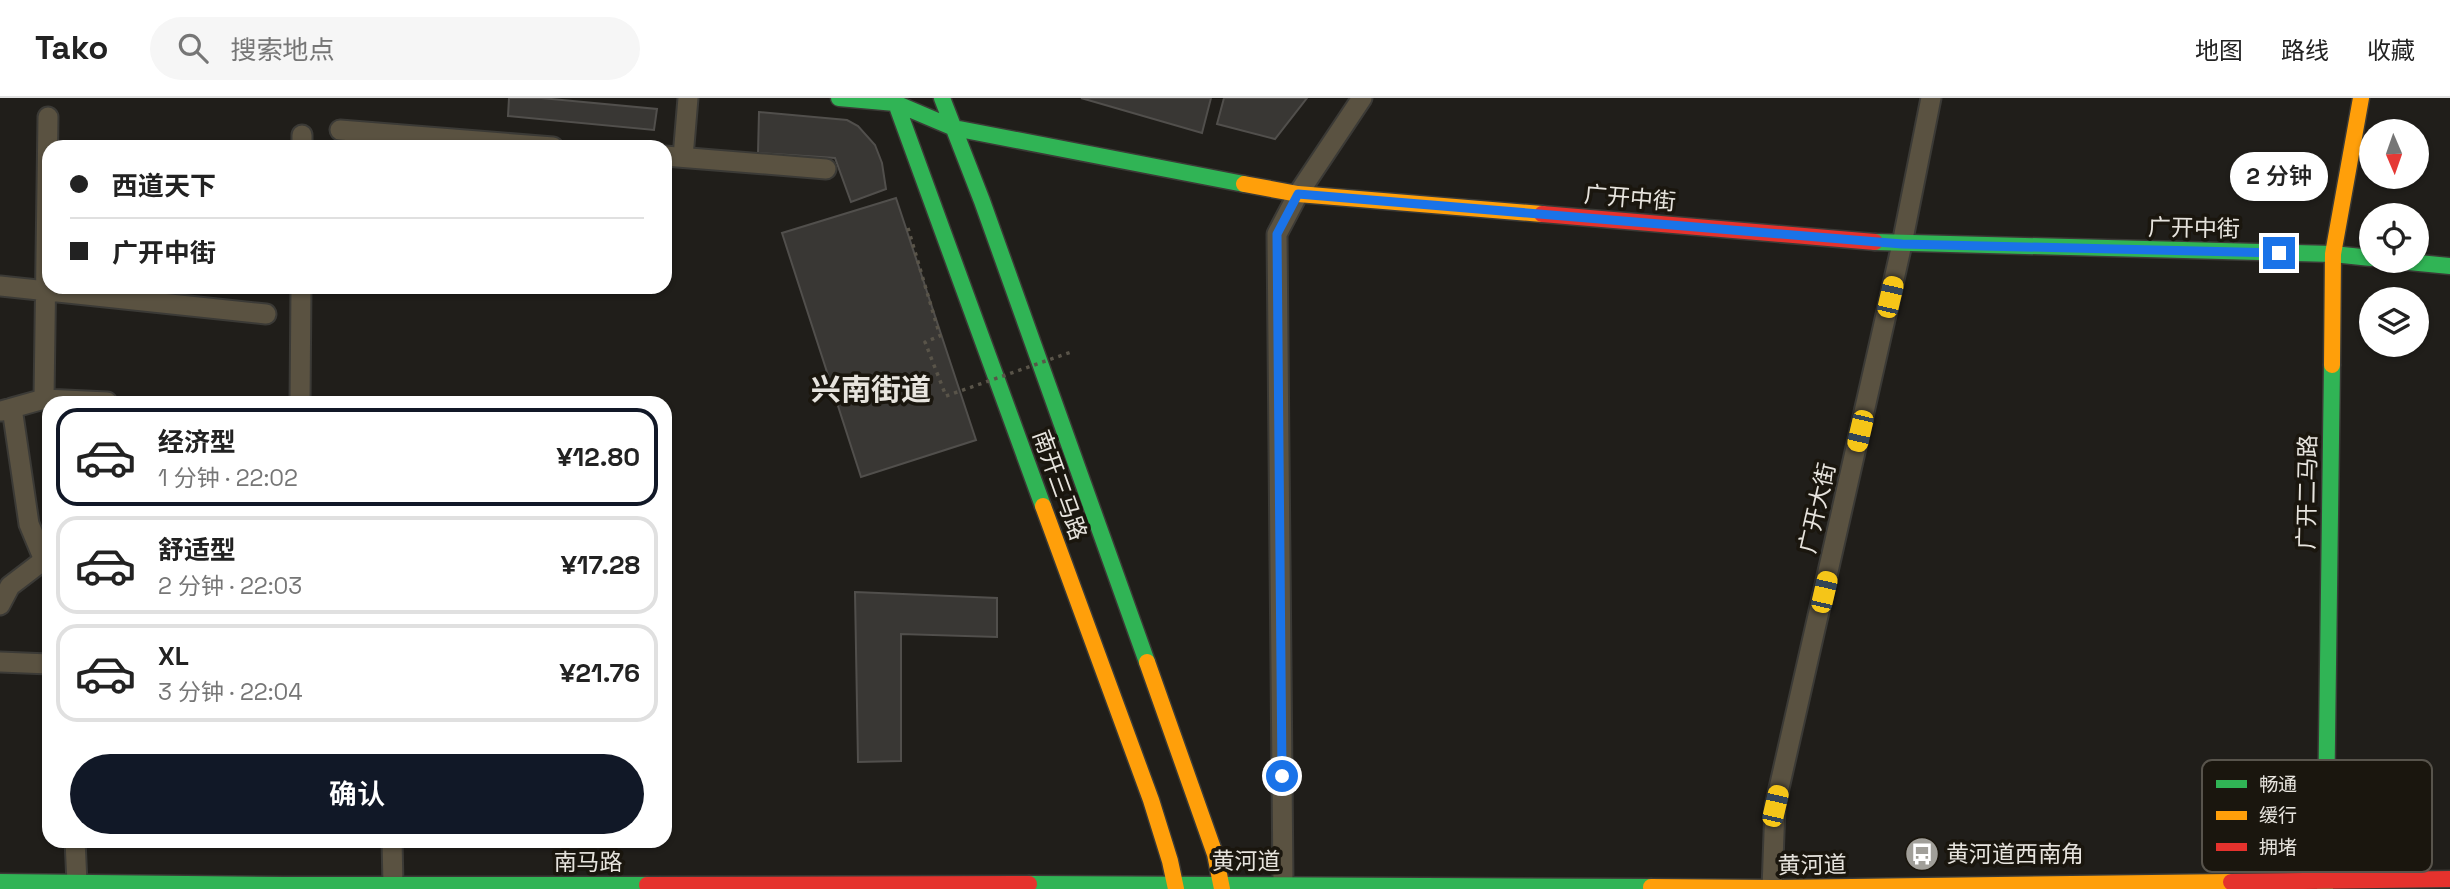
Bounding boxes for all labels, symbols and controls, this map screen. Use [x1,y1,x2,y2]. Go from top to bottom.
search box [150,17,640,80]
text: Tako [35,27,108,69]
icon: search [174,29,212,67]
text: 搜索地点 [230,33,334,67]
text: 地图 [2195,35,2243,66]
text: 路线 [2281,35,2329,66]
text: 收藏 [2367,35,2415,66]
north arrow [2359,119,2429,189]
map controls [2359,119,2429,357]
callout: 2 分钟 [2230,152,2328,200]
text: 2 分钟 [2246,161,2312,191]
text: 西道天下 [112,169,216,203]
street label: 广开中街 [1583,179,1677,217]
button: locate [2359,203,2429,273]
street label: 广开中街 [2148,212,2240,244]
text: 广开中街 [112,236,216,270]
route end [2263,237,2295,269]
car [1876,274,1905,320]
button: layers [2359,287,2429,357]
district label: 兴南街道 [811,370,931,409]
car [1846,408,1875,454]
text: 经济型 [158,425,236,459]
icon: car [74,426,137,489]
street label: 南开三马路 [1026,426,1094,544]
street label: 广开二马路 [2291,434,2323,550]
text: ¥12.80 [556,440,640,474]
street label: 广开大街 [1792,460,1842,556]
text: 1 分钟 · 22:02 [158,463,298,493]
text: 舒适型 [158,533,236,567]
icon: car [74,534,137,597]
text: ¥17.28 [561,548,640,582]
car [1810,569,1839,615]
text: 2 分钟 · 22:03 [158,571,302,601]
text: XL [158,639,189,673]
icon: car [74,642,137,705]
text: ¥21.76 [559,656,640,690]
text: 3 分钟 · 22:04 [158,677,303,707]
button: 确认 [70,754,644,834]
route start [1266,760,1298,792]
legend [2202,760,2432,872]
text: 畅通 [2259,772,2297,797]
car [1761,783,1790,829]
text: 缓行 [2259,803,2297,828]
bus stop icon: 黄河道西南角 [1903,835,1941,873]
text: 拥堵 [2259,835,2297,860]
place label: 黄河道西南角 [1946,839,2084,869]
street label: 黄河道 [1212,846,1281,876]
street label: 南马路 [554,847,623,877]
street label: 黄河道 [1777,849,1847,881]

